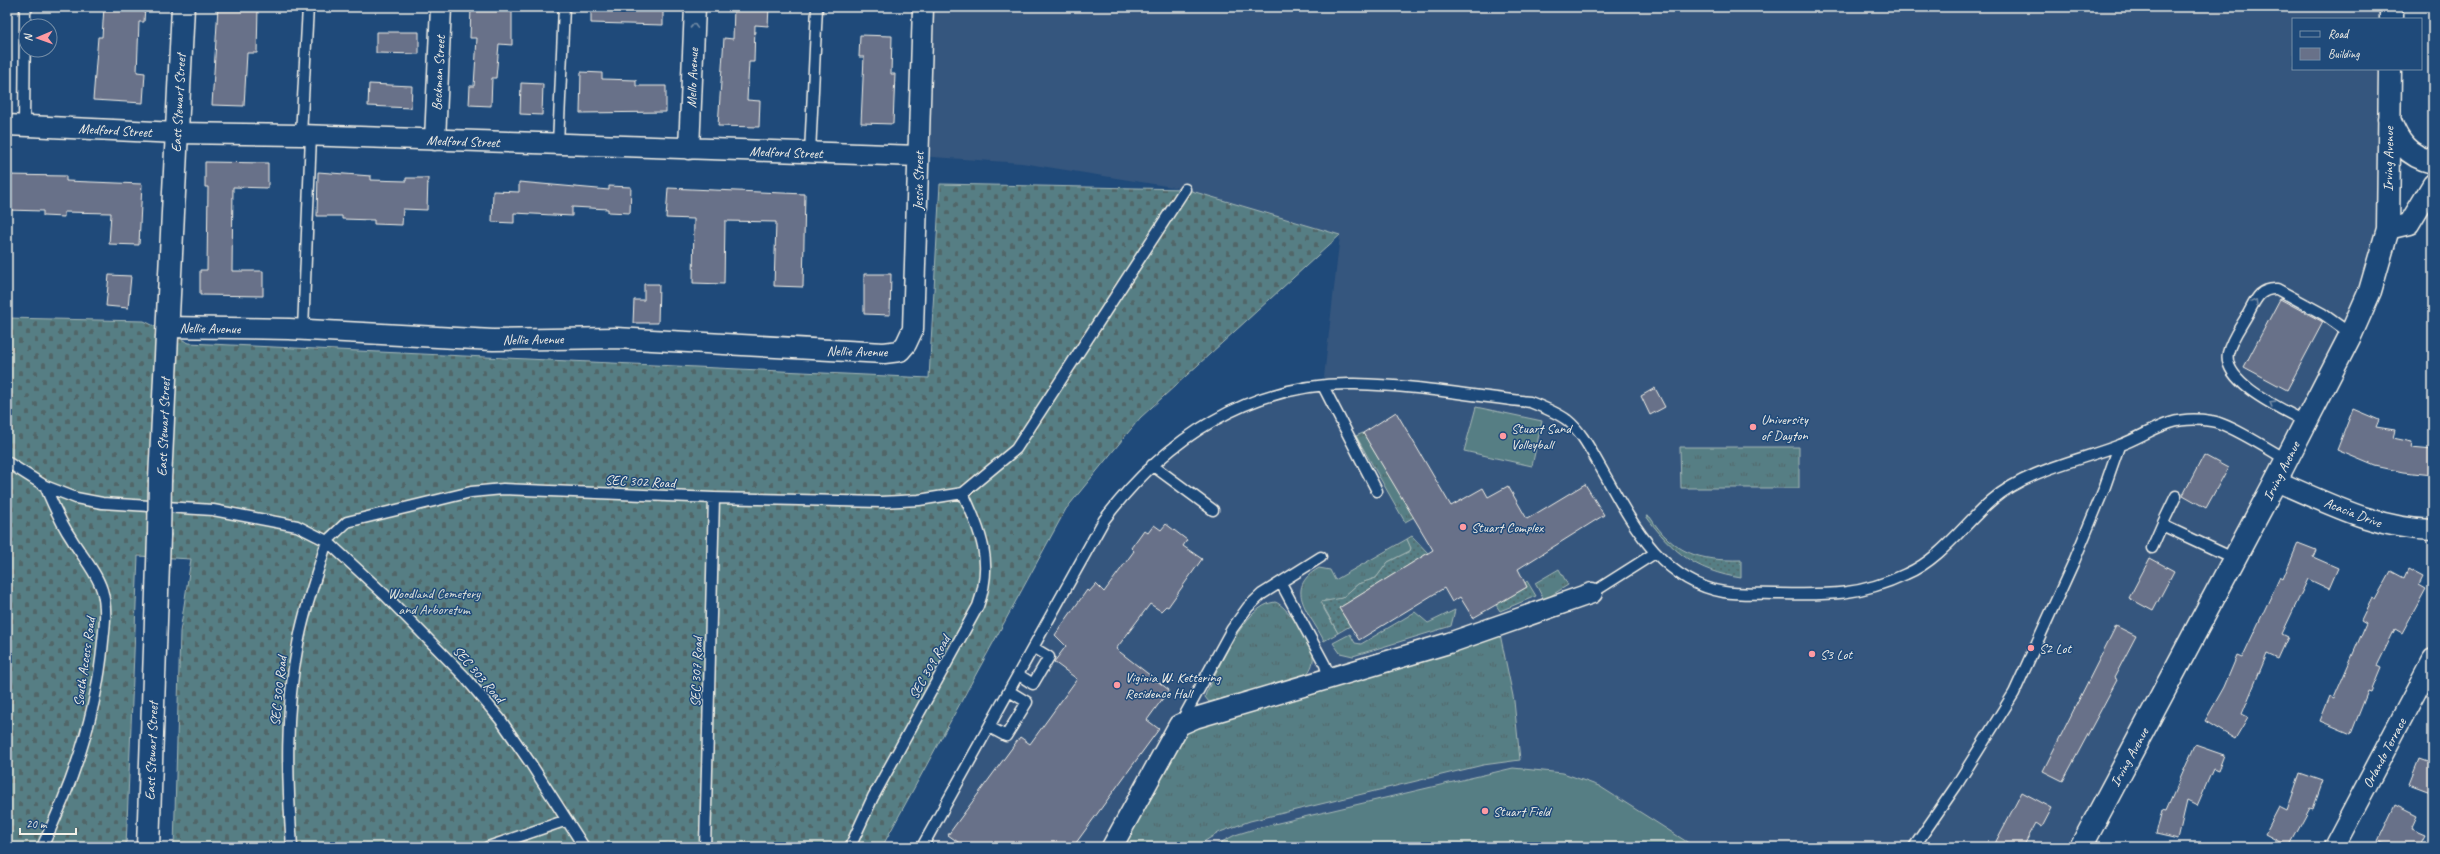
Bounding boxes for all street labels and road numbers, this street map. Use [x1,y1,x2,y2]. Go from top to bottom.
street label: Beckman Street [428,34,449,111]
street label: Mello Avenue [683,46,702,108]
street label: East Stewart Street [167,51,190,153]
street label: Medford Street [78,120,153,141]
street label: Irving Avenue [2379,125,2398,191]
street label: Medford Street [426,132,501,151]
street label: Medford Street [749,143,824,162]
street label: Jessie Street [909,150,928,212]
street label: Nellie Avenue [179,319,242,338]
street label: Nellie Avenue [502,330,565,349]
street label: Nellie Avenue [826,342,889,361]
street label: East Stewart Street [153,375,174,477]
street label: Irving Avenue [2259,437,2304,504]
street label: SEC 302 Road [605,471,678,492]
street label: Acacia Drive [2322,494,2385,532]
street label: South Access Road [70,614,99,708]
street label: SEC 309 Road [905,630,955,702]
street label: SEC 307 Road [687,634,706,707]
street label: SEC 303 Road [449,642,510,708]
street label: SEC 300 Road [266,653,291,727]
street label: East Stewart Street [141,699,162,801]
street label: Orlando Terrace [2359,714,2411,791]
street label: Irving Avenue [2106,724,2153,790]

